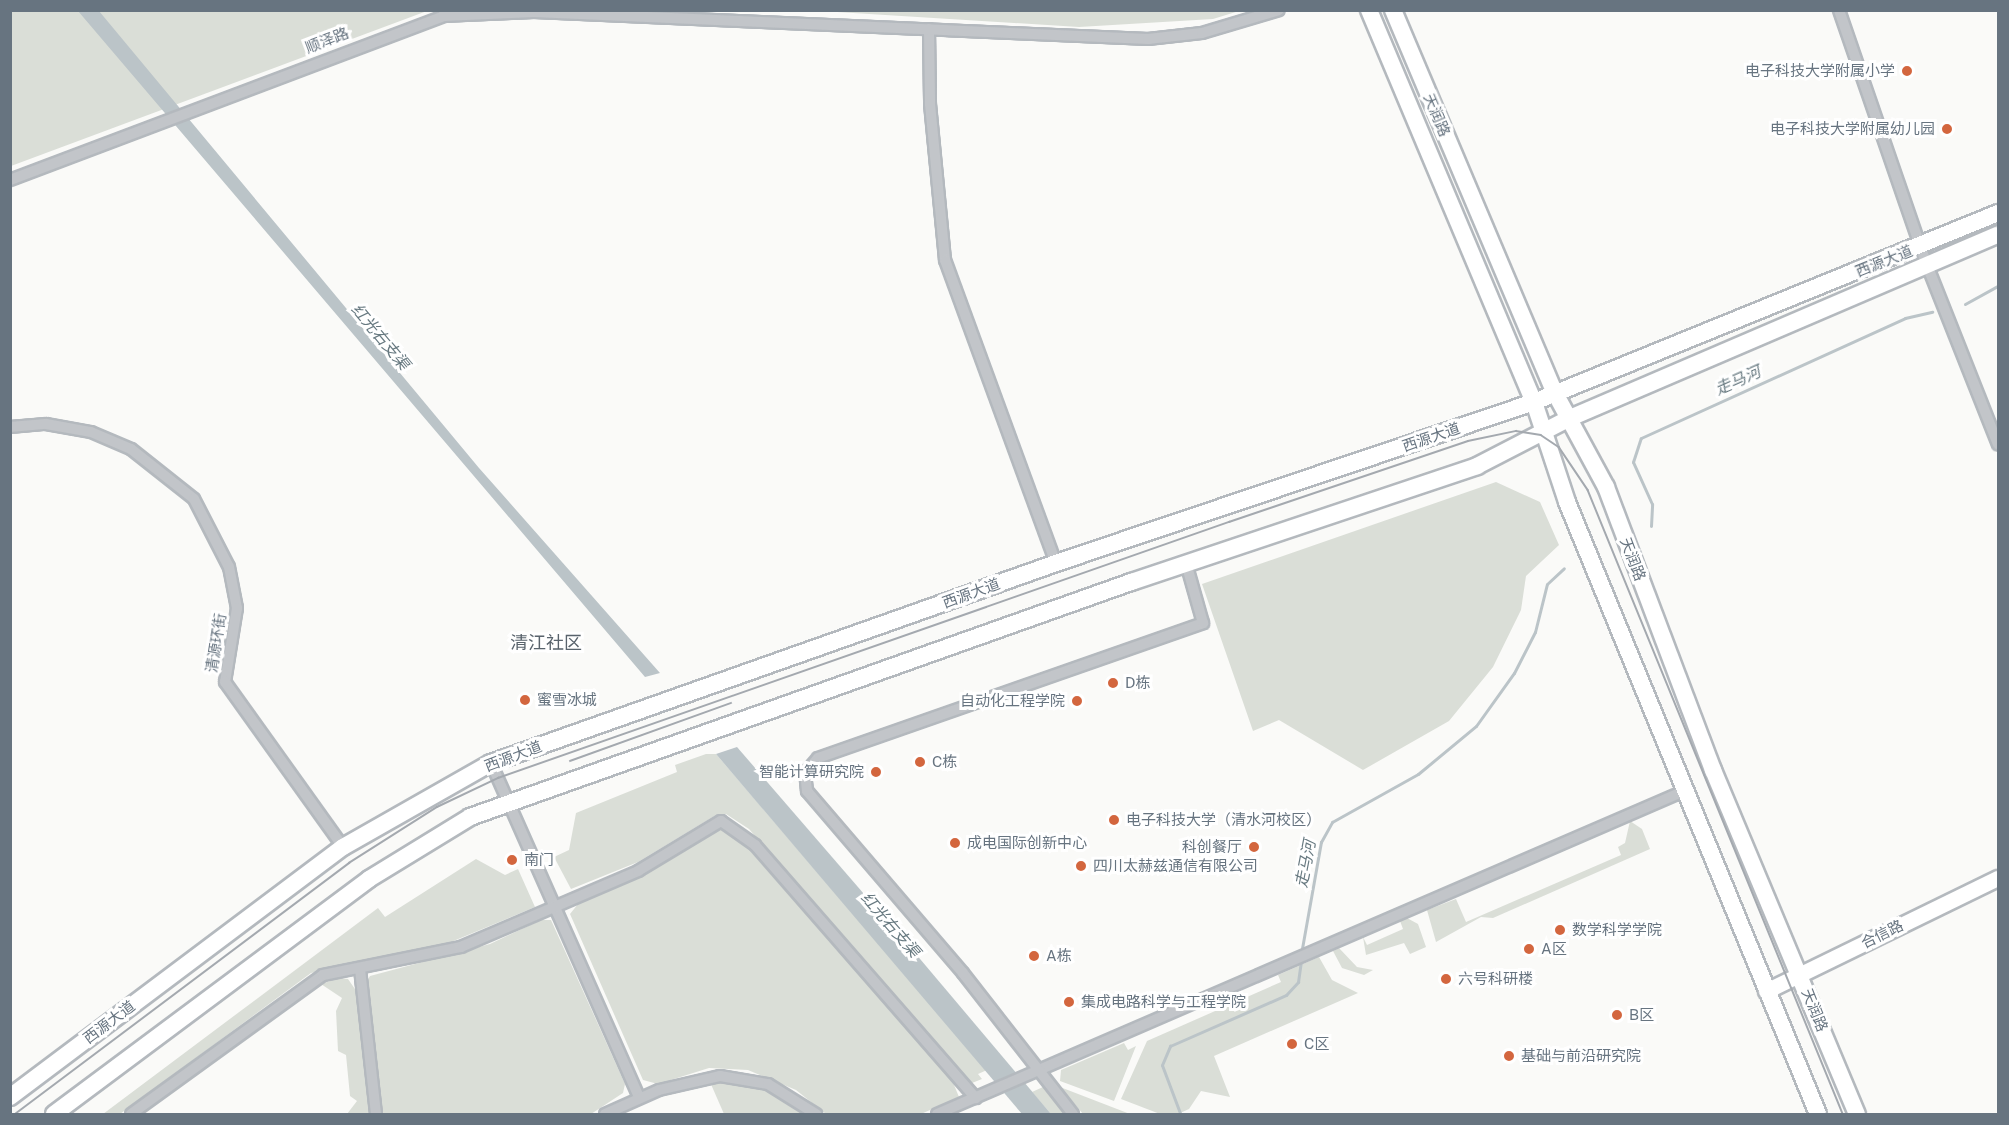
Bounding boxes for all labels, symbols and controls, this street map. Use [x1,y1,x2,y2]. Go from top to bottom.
street label: 顺泽路 [303,24,351,56]
place label: 电子科技大学附属小学 [1745,62,1895,80]
marker: 电子科技大学附属小学 [1900,64,1914,78]
street label: 天润路 [1420,91,1454,139]
place label: 电子科技大学附属幼儿园 [1770,120,1935,138]
marker: 电子科技大学附属幼儿园 [1940,122,1954,136]
street label: 西源大道 [1853,241,1915,281]
water label: 红光右支渠 [347,300,413,374]
water label: 走马河 [1712,362,1764,400]
street label: 西源大道 [1400,419,1462,455]
street label: 天润路 [1617,535,1649,583]
street label: 西源大道 [940,574,1002,612]
street label: 清源环街 [202,612,230,674]
district label: 清江社区 [510,632,582,654]
place label: D栋 [1125,674,1150,692]
marker: D栋 [1106,676,1120,690]
place label: 蜜雪冰城 [537,691,597,709]
place label: 自动化工程学院 [960,692,1065,710]
marker: 蜜雪冰城 [518,693,532,707]
marker: 自动化工程学院 [1070,694,1084,708]
street label: 西源大道 [482,737,544,775]
place label: C栋 [932,753,957,771]
marker: C栋 [913,755,927,769]
place label: 智能计算研究院 [759,763,864,781]
marker: 智能计算研究院 [869,765,883,779]
place label: 电子科技大学（清水河校区） [1126,811,1321,829]
marker: 电子科技大学（清水河校区） [1107,813,1121,827]
place label: 成电国际创新中心 [967,834,1087,852]
marker: 成电国际创新中心 [948,836,962,850]
place label: 科创餐厅 [1182,838,1242,856]
water label: 走马河 [1292,839,1320,889]
marker: 科创餐厅 [1247,840,1261,854]
place label: 南门 [524,851,554,869]
marker: 南门 [505,853,519,867]
place label: 四川太赫兹通信有限公司 [1093,857,1258,875]
marker: 四川太赫兹通信有限公司 [1074,859,1088,873]
water label: 红光右支渠 [857,889,923,961]
street label: 合信路 [1858,916,1906,952]
place label: 数学科学学院 [1572,921,1662,939]
marker: 数学科学学院 [1553,923,1567,937]
place label: A区 [1541,940,1567,958]
marker: A区 [1522,942,1536,956]
place label: A栋 [1046,947,1072,965]
marker: A栋 [1027,949,1041,963]
place label: 六号科研楼 [1458,970,1533,988]
marker: 六号科研楼 [1439,972,1453,986]
street label: 天润路 [1798,986,1832,1034]
place label: 集成电路科学与工程学院 [1081,993,1246,1011]
marker: 集成电路科学与工程学院 [1062,995,1076,1009]
street label: 西源大道 [80,997,138,1047]
place label: B区 [1629,1006,1654,1024]
marker: B区 [1610,1008,1624,1022]
place label: C区 [1304,1035,1329,1053]
marker: C区 [1285,1037,1299,1051]
place label: 基础与前沿研究院 [1521,1047,1641,1065]
marker: 基础与前沿研究院 [1502,1049,1516,1063]

